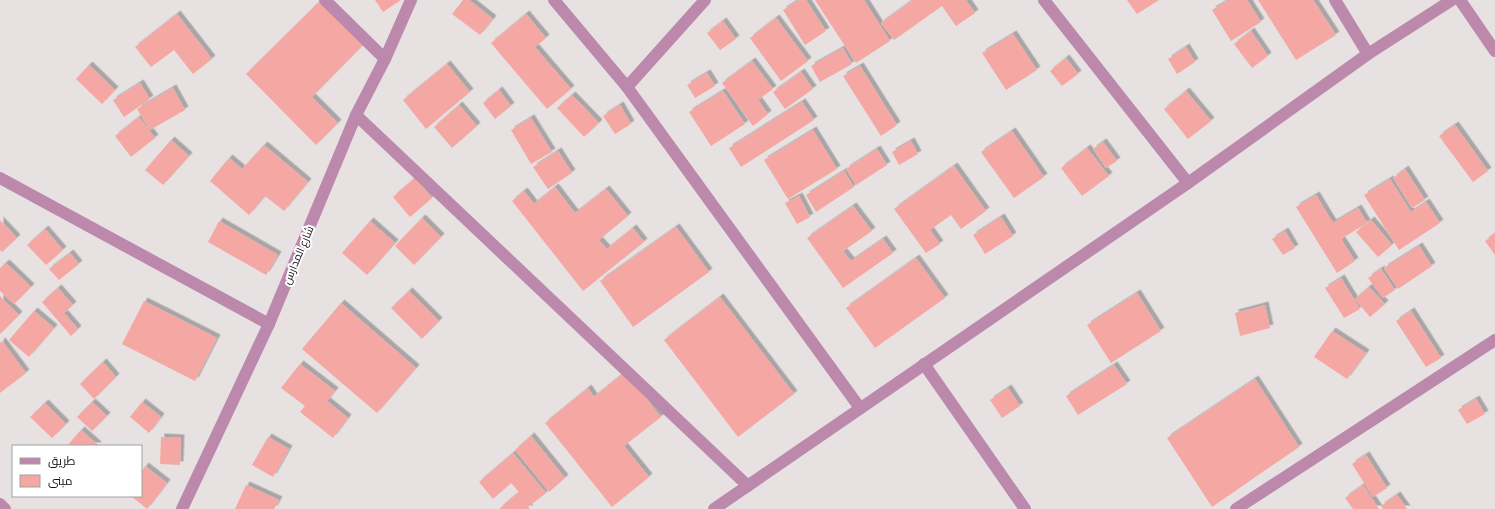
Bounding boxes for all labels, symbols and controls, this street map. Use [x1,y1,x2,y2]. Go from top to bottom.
street label: شارع المدارس [279,224,317,287]
legend [12,445,142,497]
text: طريق [48,453,76,468]
text: مبنى [48,473,73,488]

